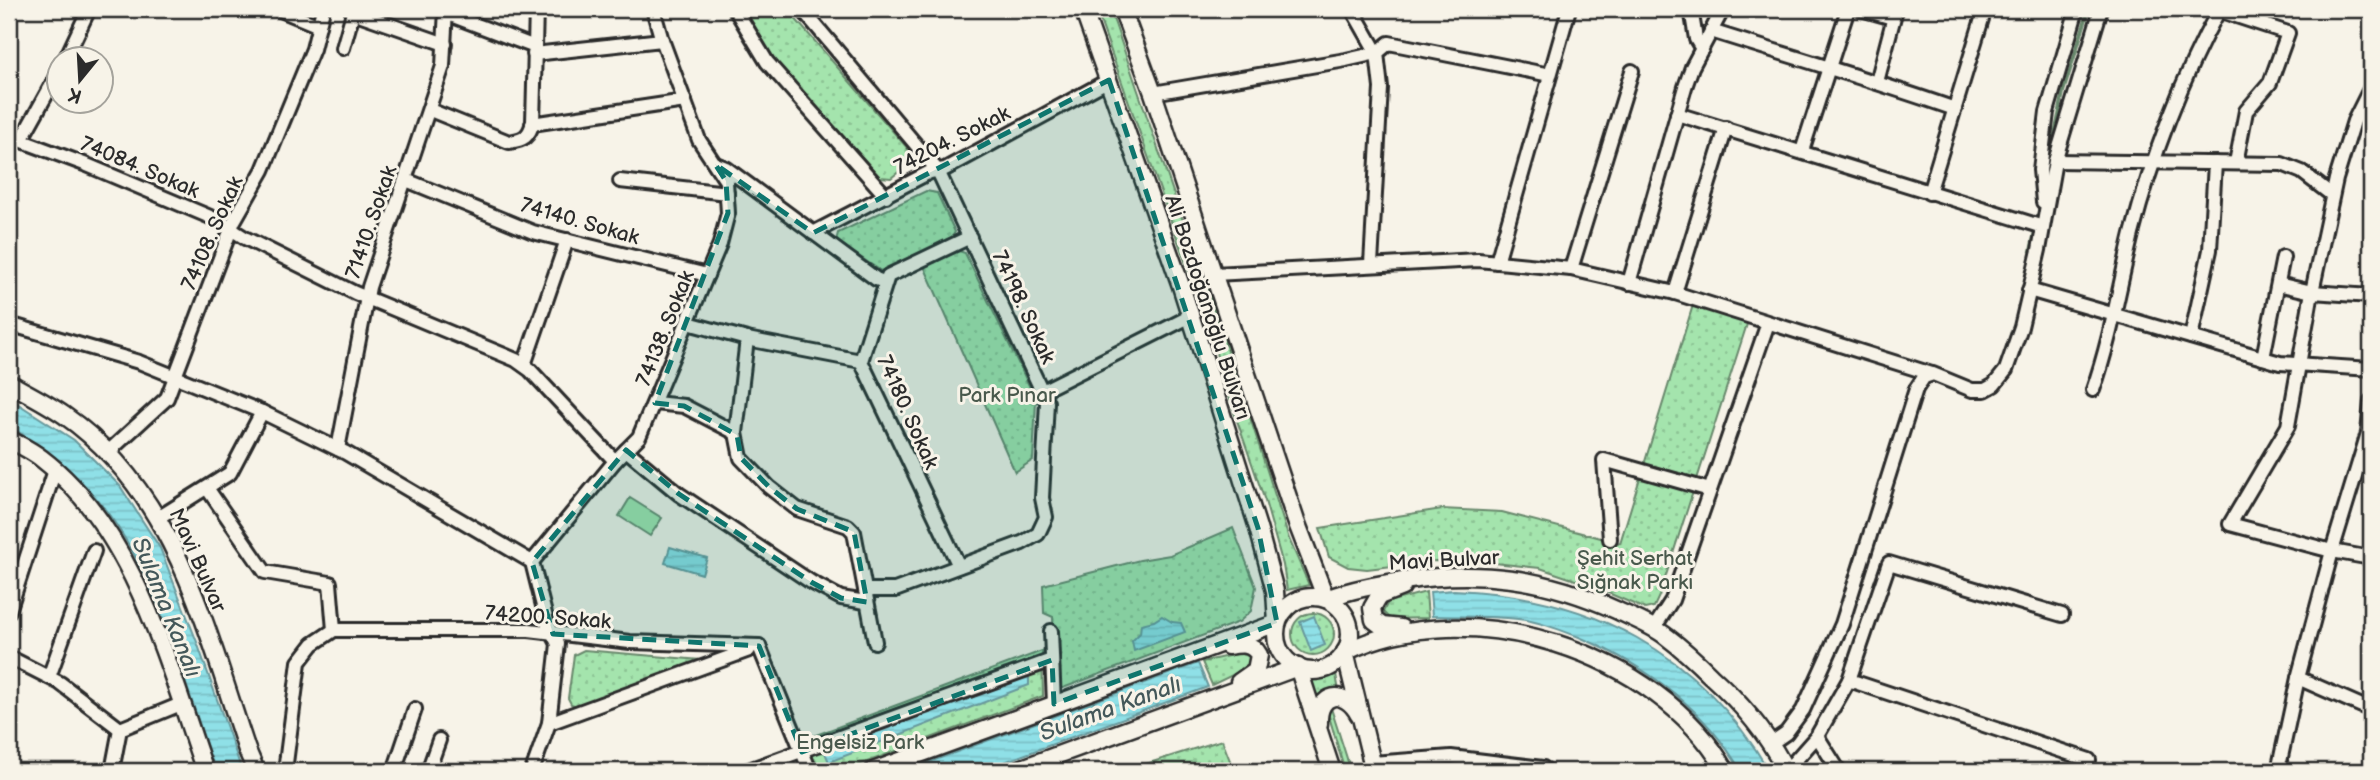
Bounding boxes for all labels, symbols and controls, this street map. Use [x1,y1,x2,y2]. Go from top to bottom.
north arrow [46,46,116,116]
text: K [65,82,85,108]
street label: 74204. Sokak [890,100,1015,180]
street label: 74084. Sokak [77,131,204,204]
street label: 71410. Sokak [340,162,403,282]
street label: 74108. Sokak [176,172,249,294]
street label: Ali Bozdoğanoğlu Bulvarı [1159,192,1256,423]
street label: 74140. Sokak [518,193,643,251]
street label: 74198. Sokak [986,247,1061,368]
street label: 74138. Sokak [631,266,700,390]
street label: 74180. Sokak [871,351,944,474]
park label: Park Pınar [958,383,1056,408]
street label: Mavi Bulvar [164,505,232,616]
water label: Sulama Kanalı [125,533,207,681]
street label: Mavi Bulvar [1388,545,1500,576]
park label: Şehit Serhat Sığnak Parkı [1577,546,1694,595]
street label: 74200. Sokak [484,601,613,634]
water label: Sulama Kanalı [1036,670,1185,747]
park label: Engelsiz Park [796,730,925,755]

